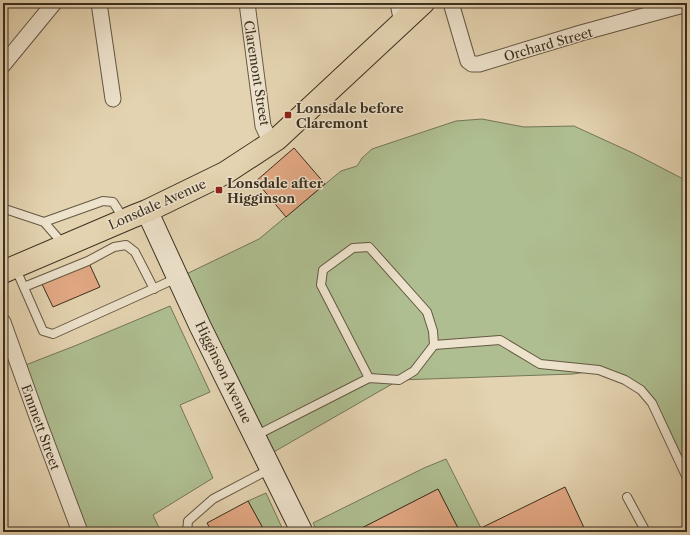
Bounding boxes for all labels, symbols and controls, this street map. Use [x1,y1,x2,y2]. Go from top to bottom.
street label: Claremont Street [241,19,273,127]
street label: Orchard Street [502,24,595,64]
place label: Lonsdale before Claremont [296,100,404,131]
marker: Lonsdale before Claremont [283,110,293,120]
street label: Lonsdale Avenue [106,175,208,233]
place label: Lonsdale after Higginson [227,175,324,206]
marker: Lonsdale after Higginson [214,185,224,195]
street label: Higginson Avenue [192,318,256,426]
street label: Emmett Street [18,382,64,472]

